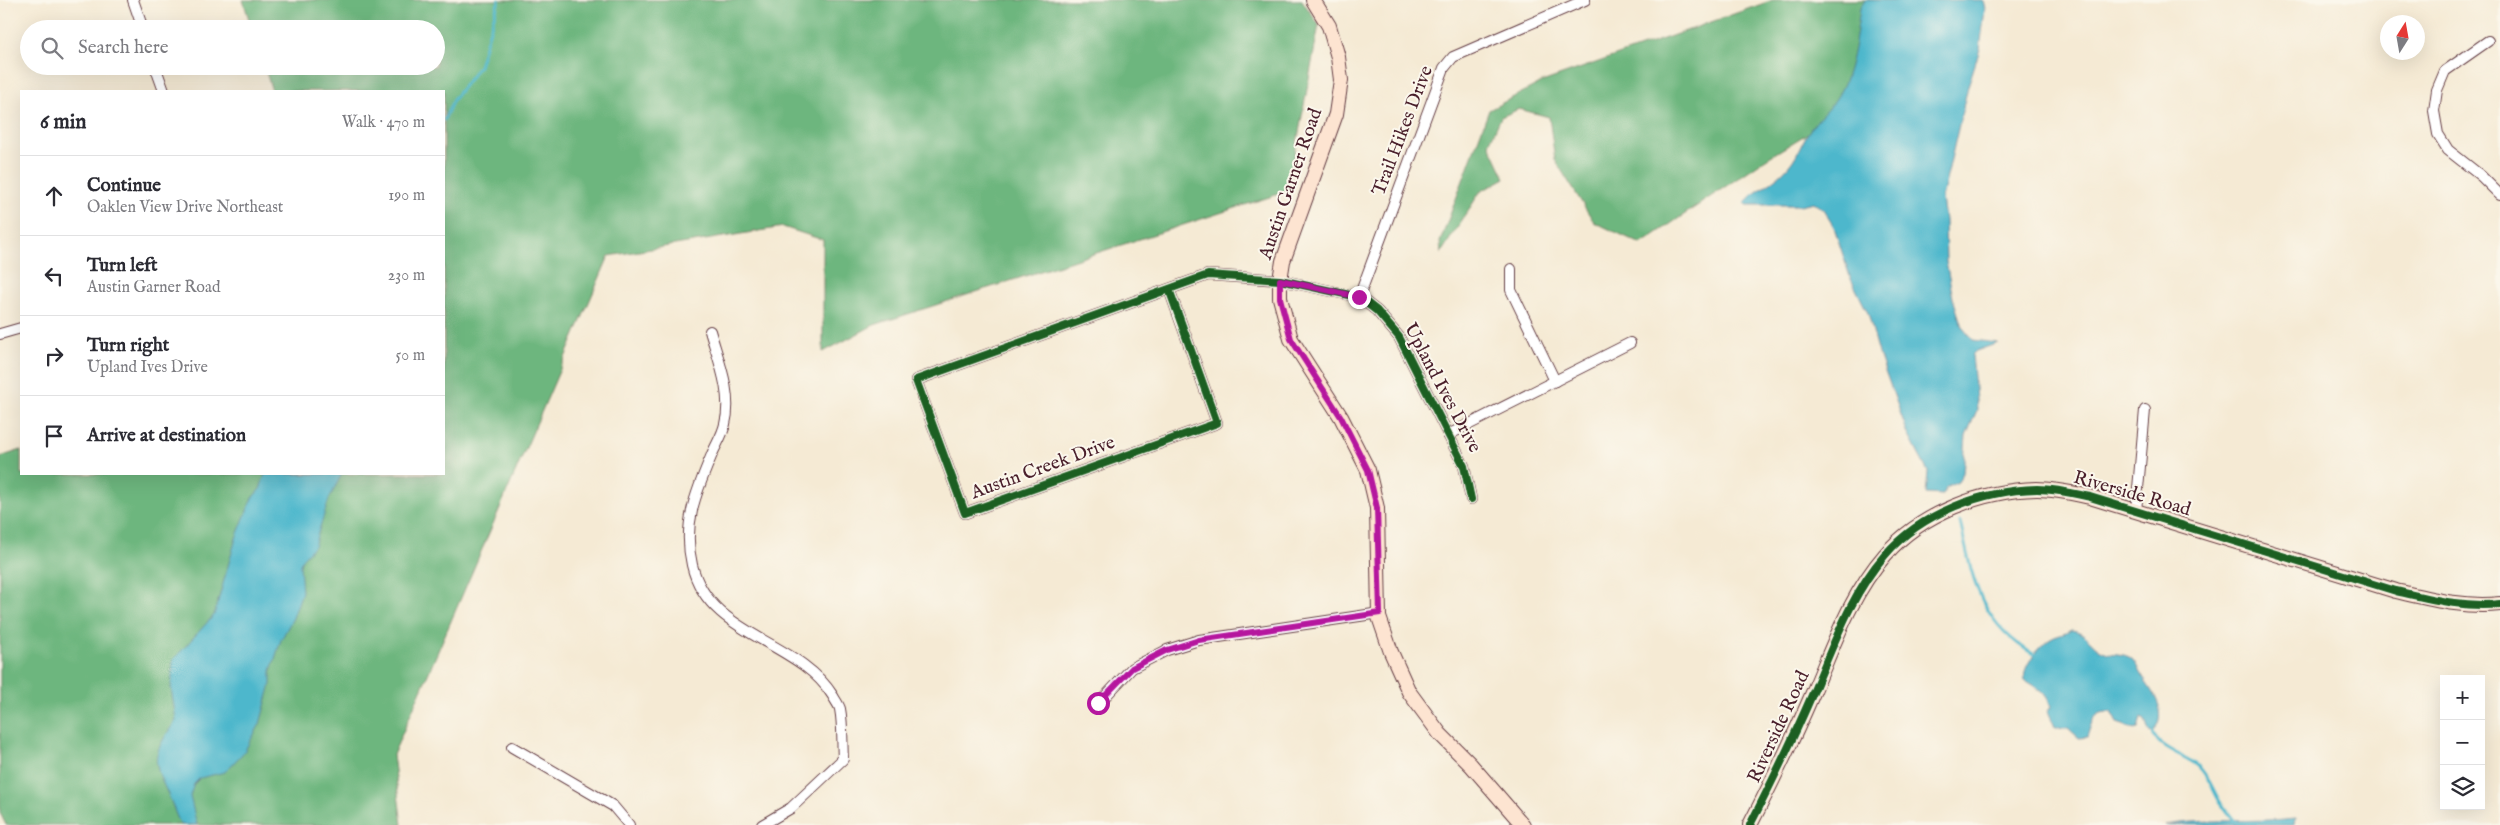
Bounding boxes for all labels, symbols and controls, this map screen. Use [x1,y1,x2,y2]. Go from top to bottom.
north arrow [2380,15,2425,60]
search box [20,20,445,75]
icon: search [38,34,66,62]
text: Search here [78,36,169,60]
street label: Trail Hikes Drive [1367,62,1439,199]
street label: Austin Garner Road [1254,104,1328,264]
text: 6 min [40,109,86,136]
text: Walk · 470 m [342,113,425,133]
text: Continue [87,174,161,198]
icon: ahead [40,182,68,210]
text: 190 m [388,186,425,206]
text: Oaklen View Drive Northeast [87,198,283,218]
text: Turn left [87,254,158,278]
icon: left [40,262,68,290]
text: 230 m [388,266,425,286]
text: Austin Garner Road [87,278,220,298]
route end [1348,286,1371,309]
street label: Upland Ives Drive [1398,319,1486,457]
text: Turn right [87,334,169,358]
icon: right [40,342,68,370]
text: 50 m [396,346,425,366]
text: Upland Ives Drive [87,358,208,378]
icon: arrive [40,422,68,450]
text: Arrive at destination [87,424,246,448]
street label: Austin Creek Drive [967,431,1119,506]
street label: Riverside Road [2071,466,2194,522]
street label: Riverside Road [1743,666,1816,787]
map controls [2440,675,2485,810]
button: + [2440,675,2485,720]
route start [1087,692,1110,715]
button: − [2440,720,2485,765]
button: layers [2440,765,2485,810]

